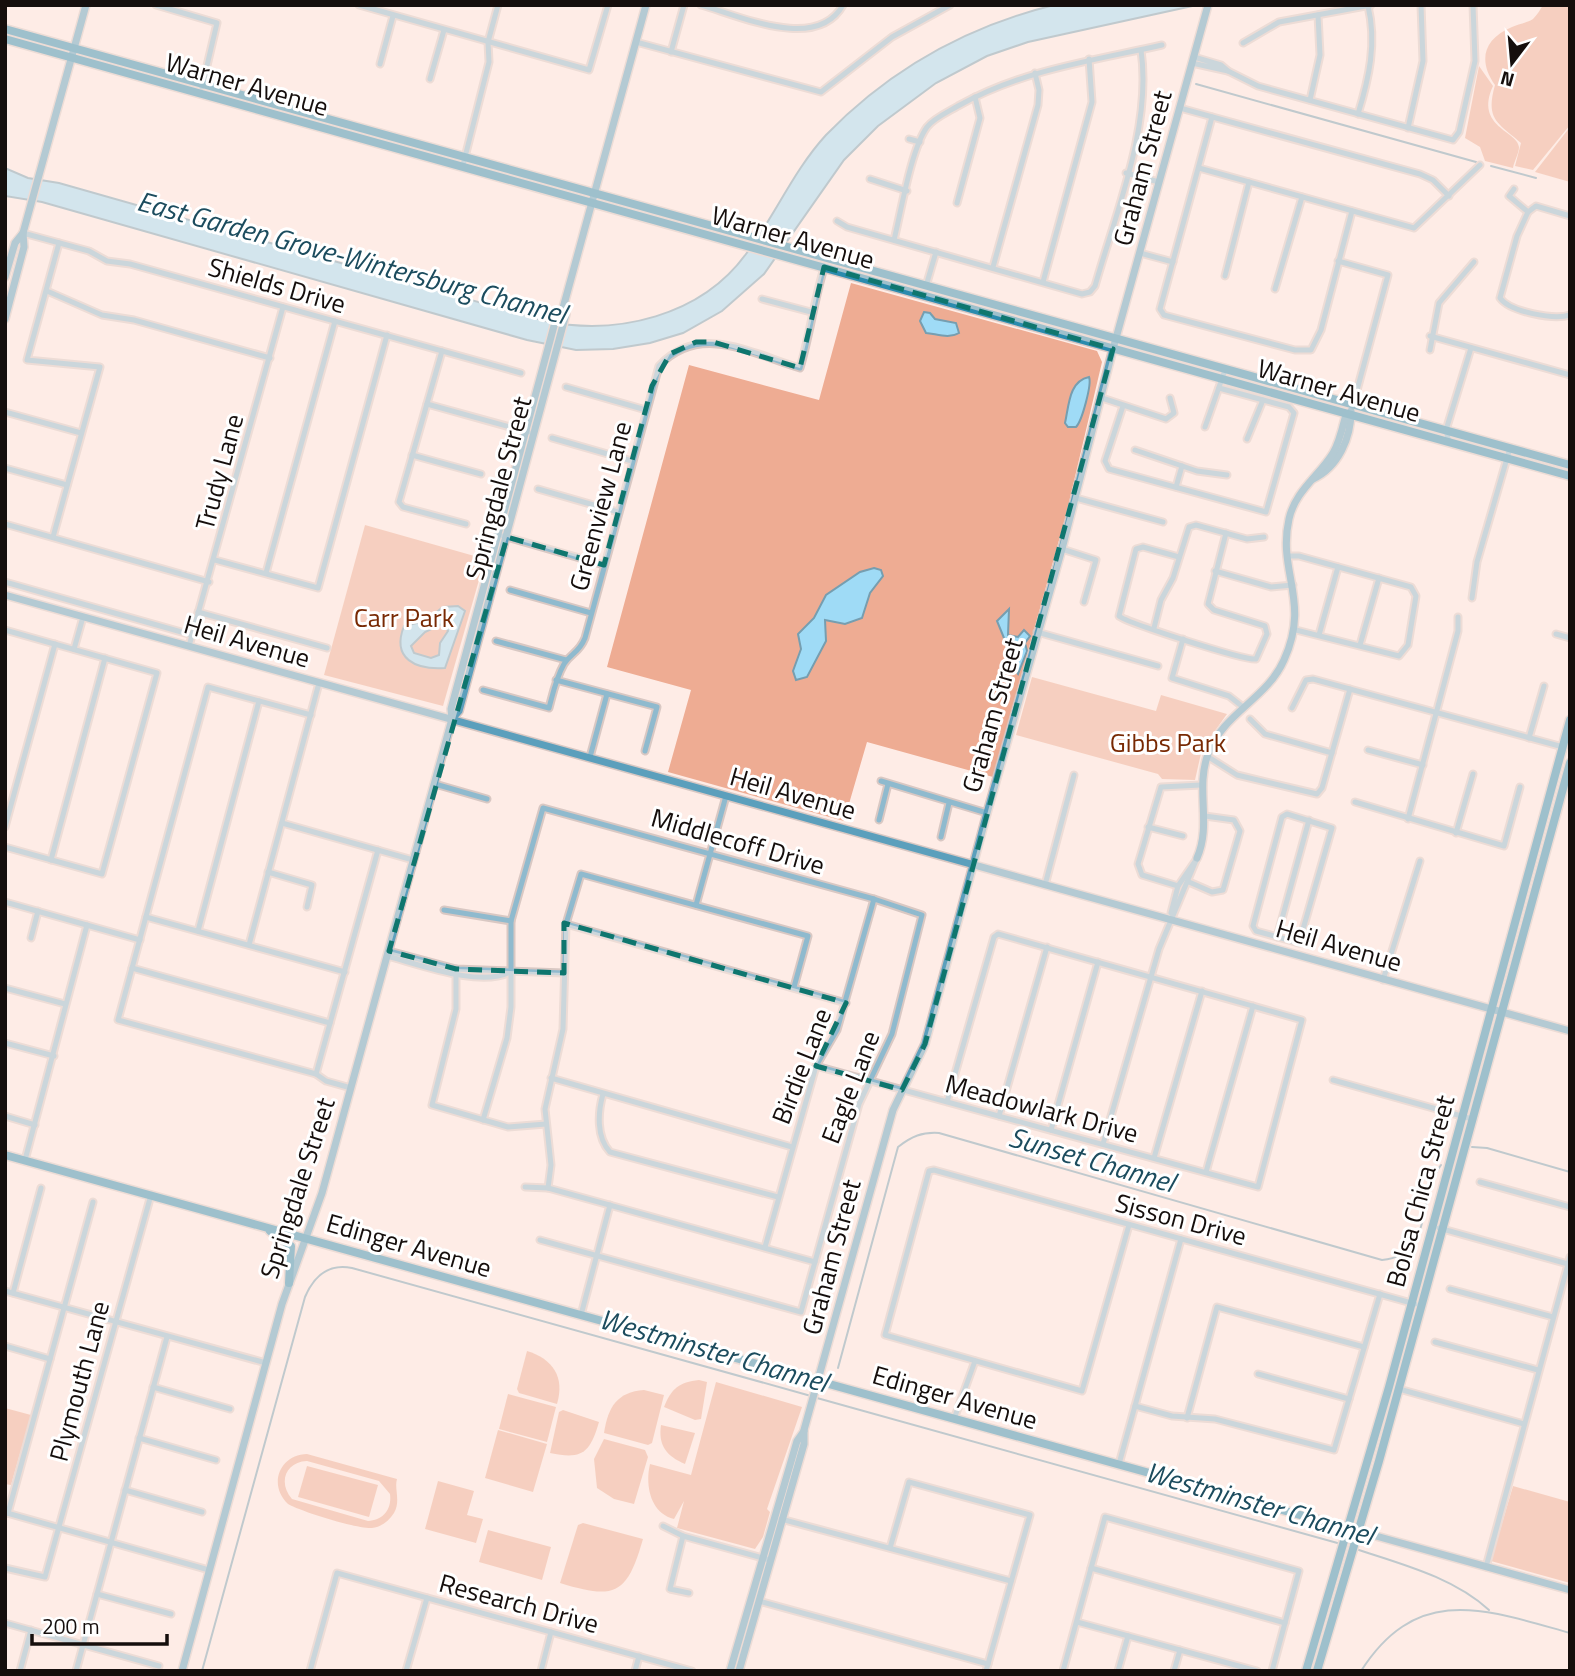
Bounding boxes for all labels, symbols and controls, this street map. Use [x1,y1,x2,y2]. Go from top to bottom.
north arrow [1477,28,1547,98]
street label: Warner Avenue [161,42,333,126]
text: N [1497,64,1518,96]
street label: Graham Street [1103,86,1181,250]
water label: East Garden Grove-Wintersburg Channel [133,179,574,336]
street label: Warner Avenue [707,195,879,279]
street label: Shields Drive [204,247,350,323]
street label: Warner Avenue [1253,348,1425,432]
street label: Springdale Street [455,392,541,584]
street label: Trudy Lane [185,410,253,534]
street label: Greenview Lane [559,417,641,595]
park label: Carr Park [354,598,454,637]
street label: Heil Avenue [179,604,315,678]
street label: Graham Street [951,633,1033,797]
park label: Gibbs Park [1110,723,1226,762]
street label: Heil Avenue [725,756,861,830]
street label: Middlecoff Drive [647,798,829,884]
street label: Heil Avenue [1271,908,1407,982]
street label: Birdie Lane [761,1002,841,1130]
street label: Eagle Lane [811,1025,889,1149]
street label: Meadowlark Drive [941,1064,1143,1152]
street label: Bolsa Chica Street [1376,1091,1464,1291]
street label: Springdale Street [249,1092,345,1284]
water label: Sunset Channel [1004,1115,1183,1204]
street label: Graham Street [792,1175,870,1339]
street label: Sisson Drive [1111,1183,1251,1255]
street label: Edinger Avenue [322,1203,496,1287]
street label: Plymouth Lane [39,1296,119,1466]
water label: Westminster Channel [595,1297,836,1404]
street label: Edinger Avenue [868,1355,1042,1439]
water label: Westminster Channel [1141,1450,1382,1557]
street label: Research Drive [435,1563,603,1643]
scale bar [32,1602,166,1646]
text: 200 m [42,1610,99,1642]

